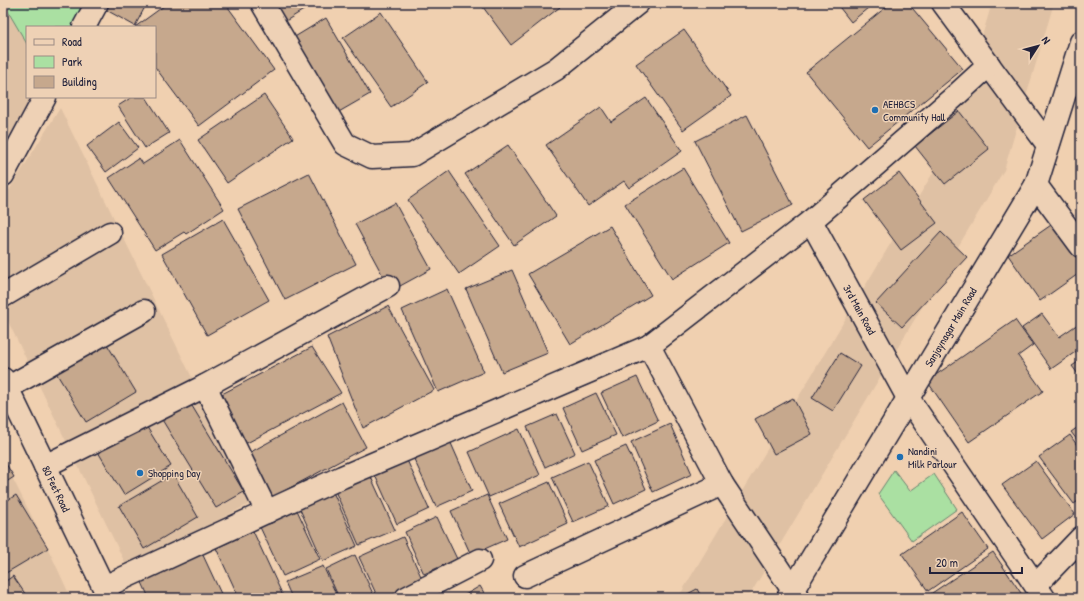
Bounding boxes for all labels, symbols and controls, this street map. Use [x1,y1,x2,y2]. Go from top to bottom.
legend [26,26,156,98]
north arrow [1018,26,1058,66]
text: Road [62,33,82,50]
text: N [1039,34,1054,47]
text: Park [62,53,82,70]
text: Building [62,73,97,90]
place label: AEHBCS Community Hall [883,97,946,124]
marker: AEHBCS Community Hall [870,105,880,115]
street label: 3rd Main Road [840,282,879,338]
street label: Sanjaynagar Main Road [921,284,980,369]
place label: Nandini Milk Parlour [908,444,958,471]
marker: Nandini Milk Parlour [895,452,905,462]
street label: 80 Feet Road [39,463,74,515]
place label: Shopping Day [148,466,201,480]
marker: Shopping Day [135,468,145,478]
scale bar [930,549,1022,575]
text: 20 m [936,554,958,571]

